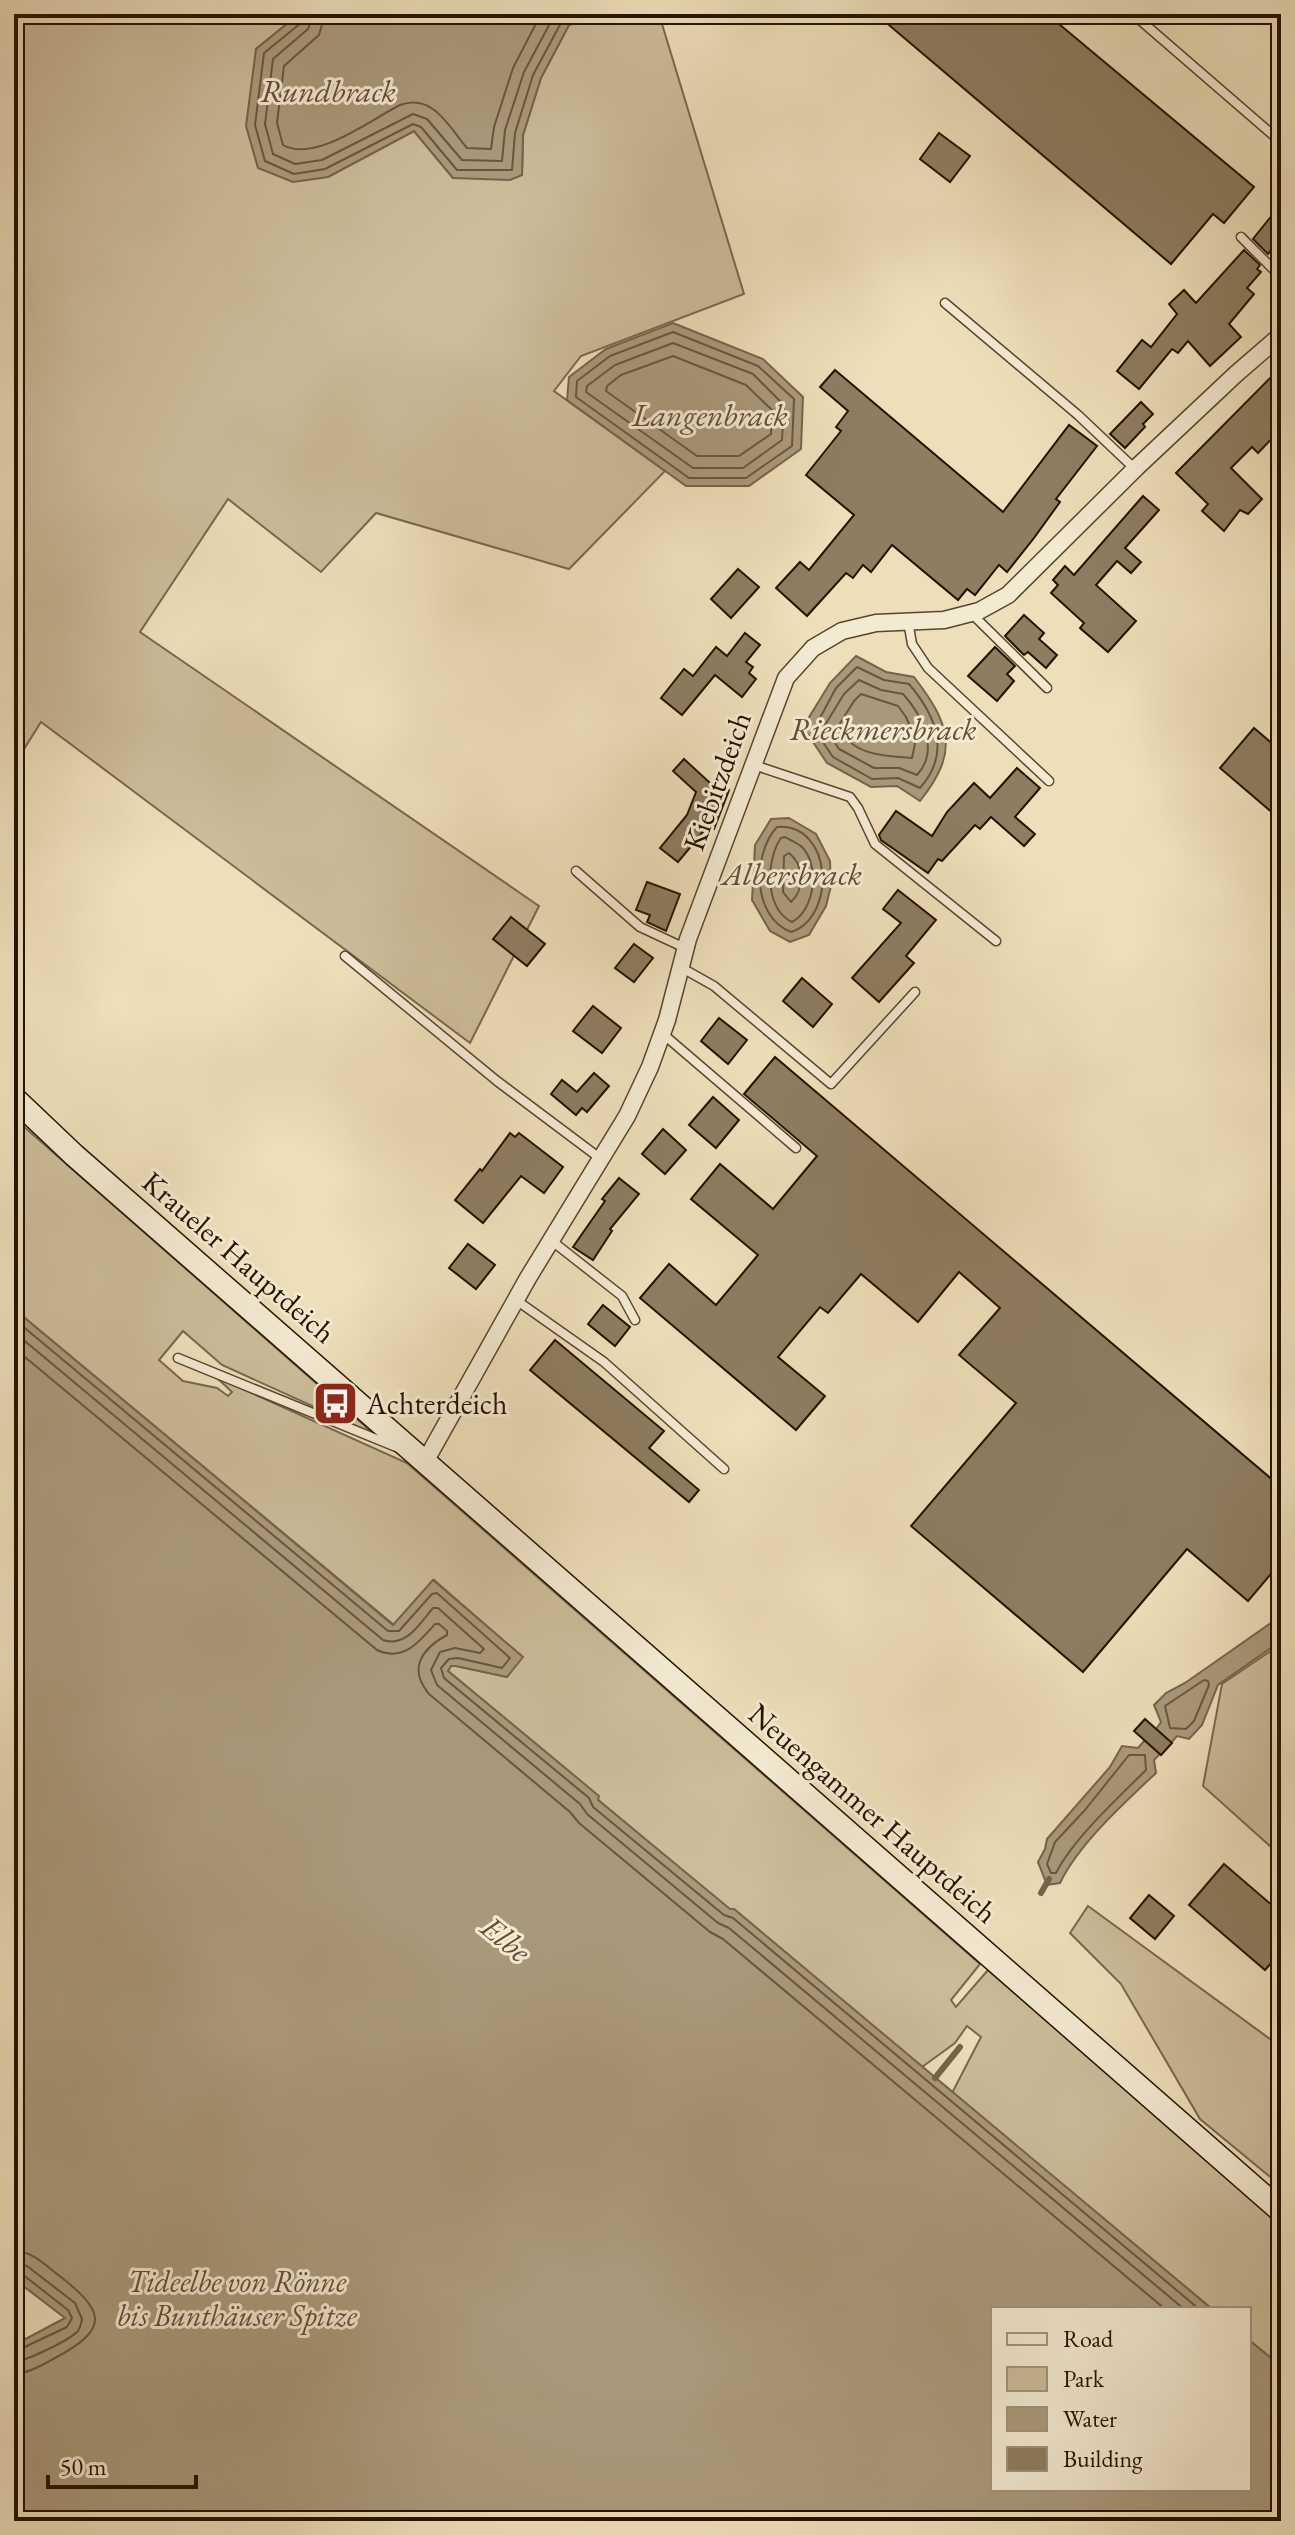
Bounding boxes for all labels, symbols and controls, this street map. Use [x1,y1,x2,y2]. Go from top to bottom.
water label: Rundbrack [260,70,396,112]
water label: Langenbrack [631,394,788,436]
street label: Kiebitzdeich [674,706,760,856]
water label: Rieckmersbrack [789,708,977,750]
water label: Albersbrack [720,853,863,895]
street label: Kraueler Hauptdeich [134,1162,344,1352]
bus stop icon: Achterdeich [311,1379,359,1427]
place label: Achterdeich [365,1384,507,1423]
street label: Neuengammer Hauptdeich [741,1694,1005,1932]
water label: Elbe [471,1905,540,1972]
park label: Tideelbe von Rönne bis Bunthäuser Spitze [117,2262,358,2335]
legend [991,2307,1251,2491]
text: Road [1063,2323,1114,2354]
text: Park [1063,2363,1105,2394]
text: Water [1063,2403,1117,2434]
scale bar [48,2439,196,2489]
text: Building [1063,2443,1143,2474]
text: 50 m [60,2451,107,2482]

